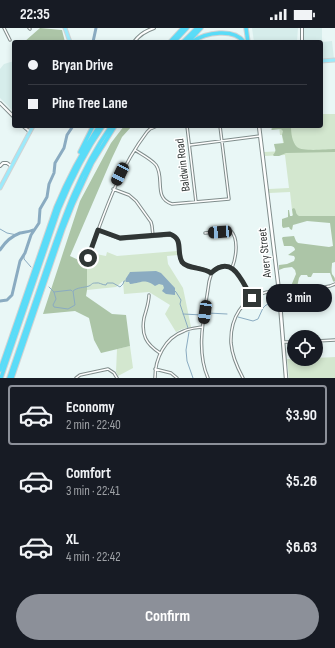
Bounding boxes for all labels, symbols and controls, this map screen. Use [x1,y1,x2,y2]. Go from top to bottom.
text: 22:35 [20,5,50,24]
text: Bryan Drive [52,56,113,75]
text: Pine Tree Lane [52,94,128,113]
street label: Baldwin Road [172,138,194,192]
car [109,161,131,187]
car [208,225,232,239]
street label: Avery Street [255,227,275,280]
route start [79,249,97,267]
callout: 3 min [266,284,332,312]
route end [243,289,261,307]
text: 3 min [287,290,311,306]
car [197,299,213,325]
map controls [287,330,323,366]
button: locate [287,330,323,366]
icon: car [18,397,54,433]
text: Economy [66,398,115,417]
text: $3.90 [285,406,317,425]
text: 2 min · 22:40 [66,417,121,433]
icon: car [18,463,54,499]
text: Comfort [66,464,111,483]
text: $5.26 [285,472,317,491]
text: 3 min · 22:41 [66,483,120,499]
icon: car [18,529,54,565]
text: XL [66,530,79,549]
text: $6.63 [286,538,317,557]
text: 4 min · 22:42 [66,549,121,565]
button: Confirm [16,594,319,640]

